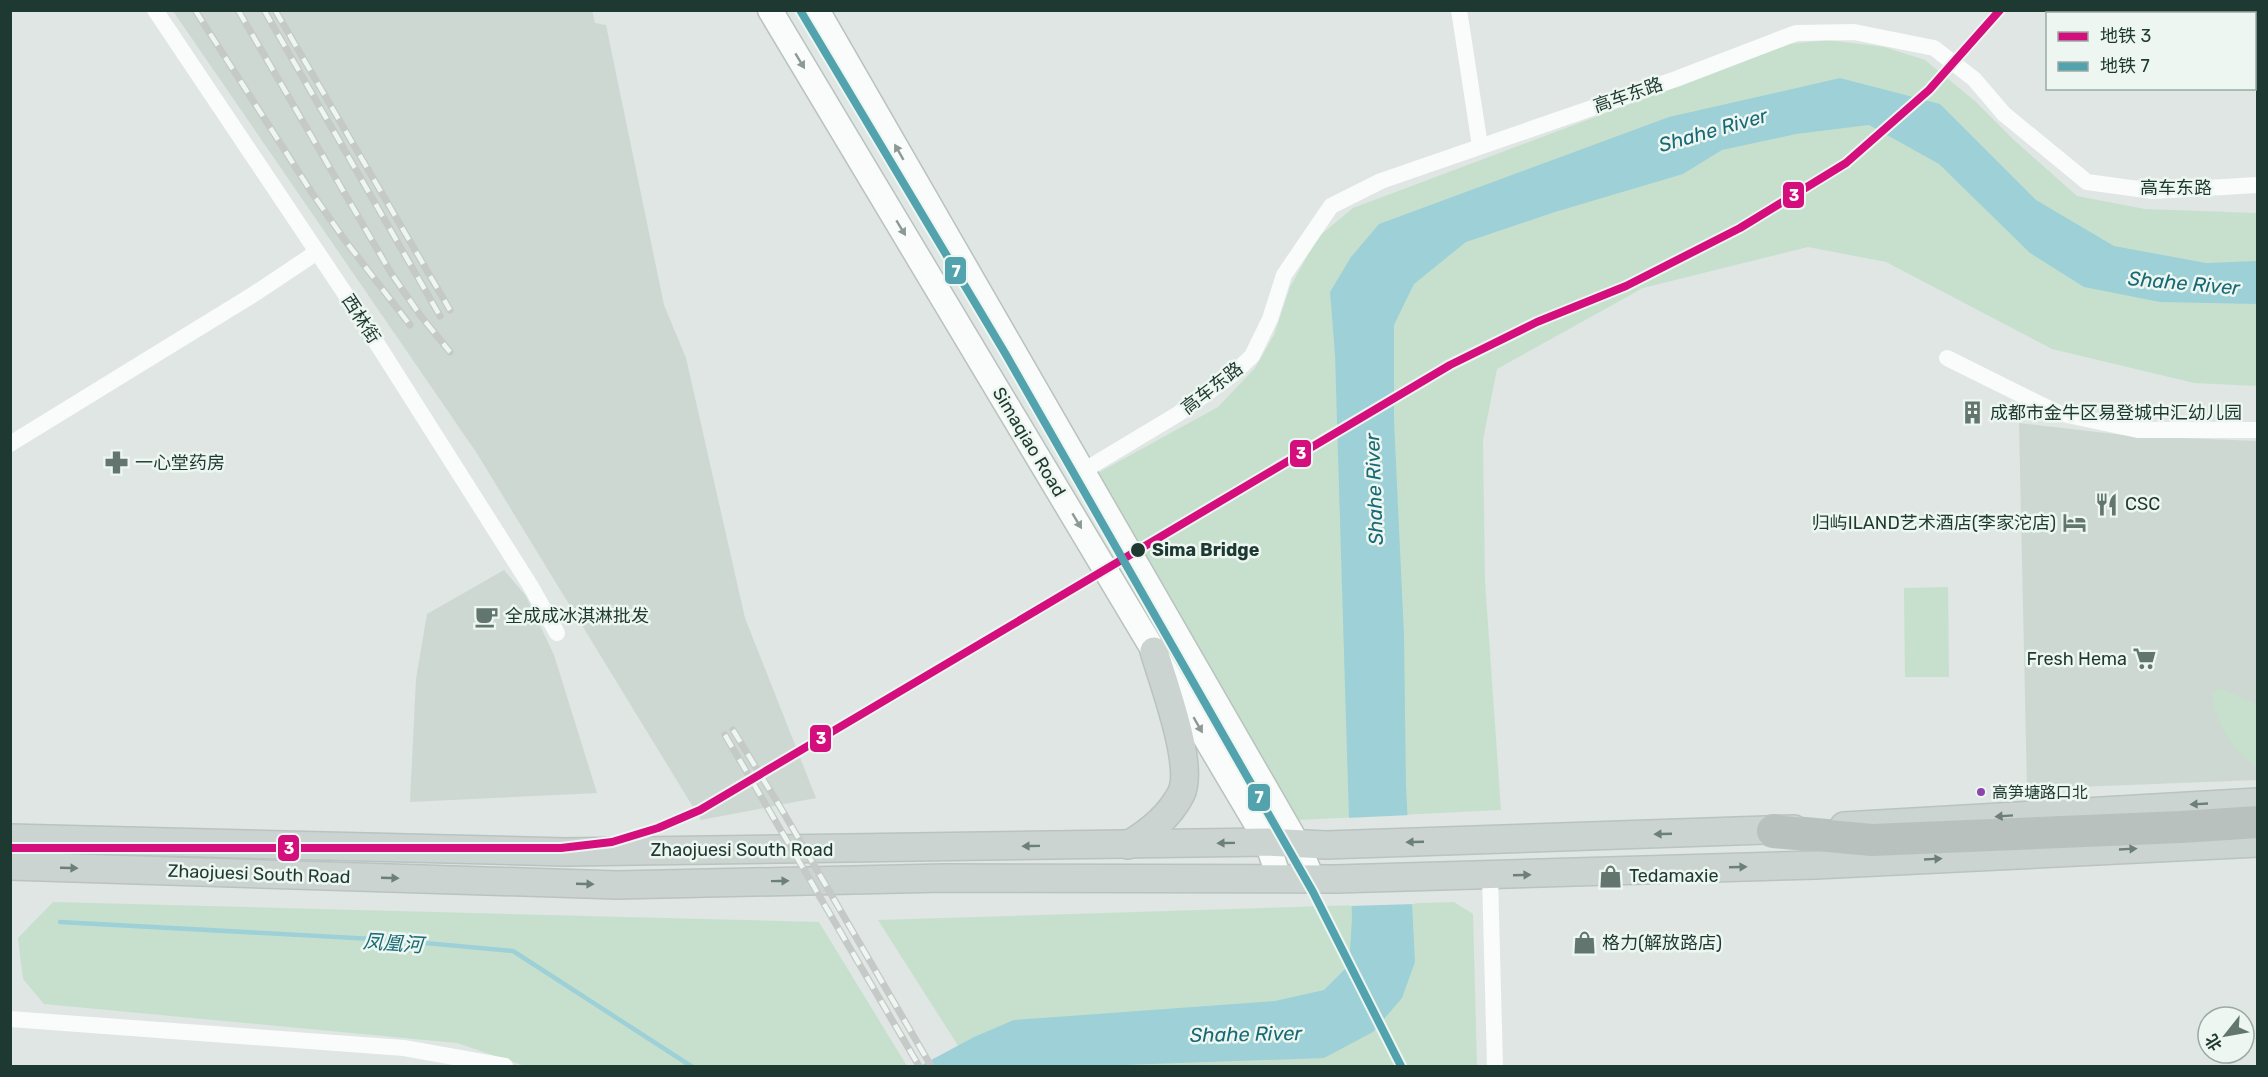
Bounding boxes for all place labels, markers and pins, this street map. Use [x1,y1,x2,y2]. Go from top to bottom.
building icon: 成都市金牛区易登城中汇幼儿园 [1959,400,1985,426]
place label: 成都市金牛区易登城中汇幼儿园 [1990,402,2242,424]
pharmacy icon: 一心堂药房 [104,450,130,476]
place label: 一心堂药房 [135,452,225,474]
restaurant icon: CSC [2094,491,2120,517]
place label: CSC [2125,493,2160,515]
hotel icon: 归屿ILAND艺术酒店(李家沱店) [2061,510,2087,536]
place label: 归屿ILAND艺术酒店(李家沱店) [1812,512,2056,534]
place label: Sima Bridge [1152,539,1260,561]
marker: Sima Bridge [1129,541,1147,559]
cafe icon: 全成成冰淇淋批发 [474,603,500,629]
place label: 全成成冰淇淋批发 [505,605,649,627]
supermarket icon: Fresh Hema [2132,646,2158,672]
place label: Fresh Hema [2027,648,2127,670]
place label: 高笋塘路口北 [1992,783,2088,802]
marker: 高笋塘路口北 [1975,786,1987,798]
shop icon: Tedamaxie [1598,863,1624,889]
place label: Tedamaxie [1629,865,1719,887]
shop icon: 格力(解放路店) [1571,930,1597,956]
place label: 格力(解放路店) [1602,932,1722,954]

